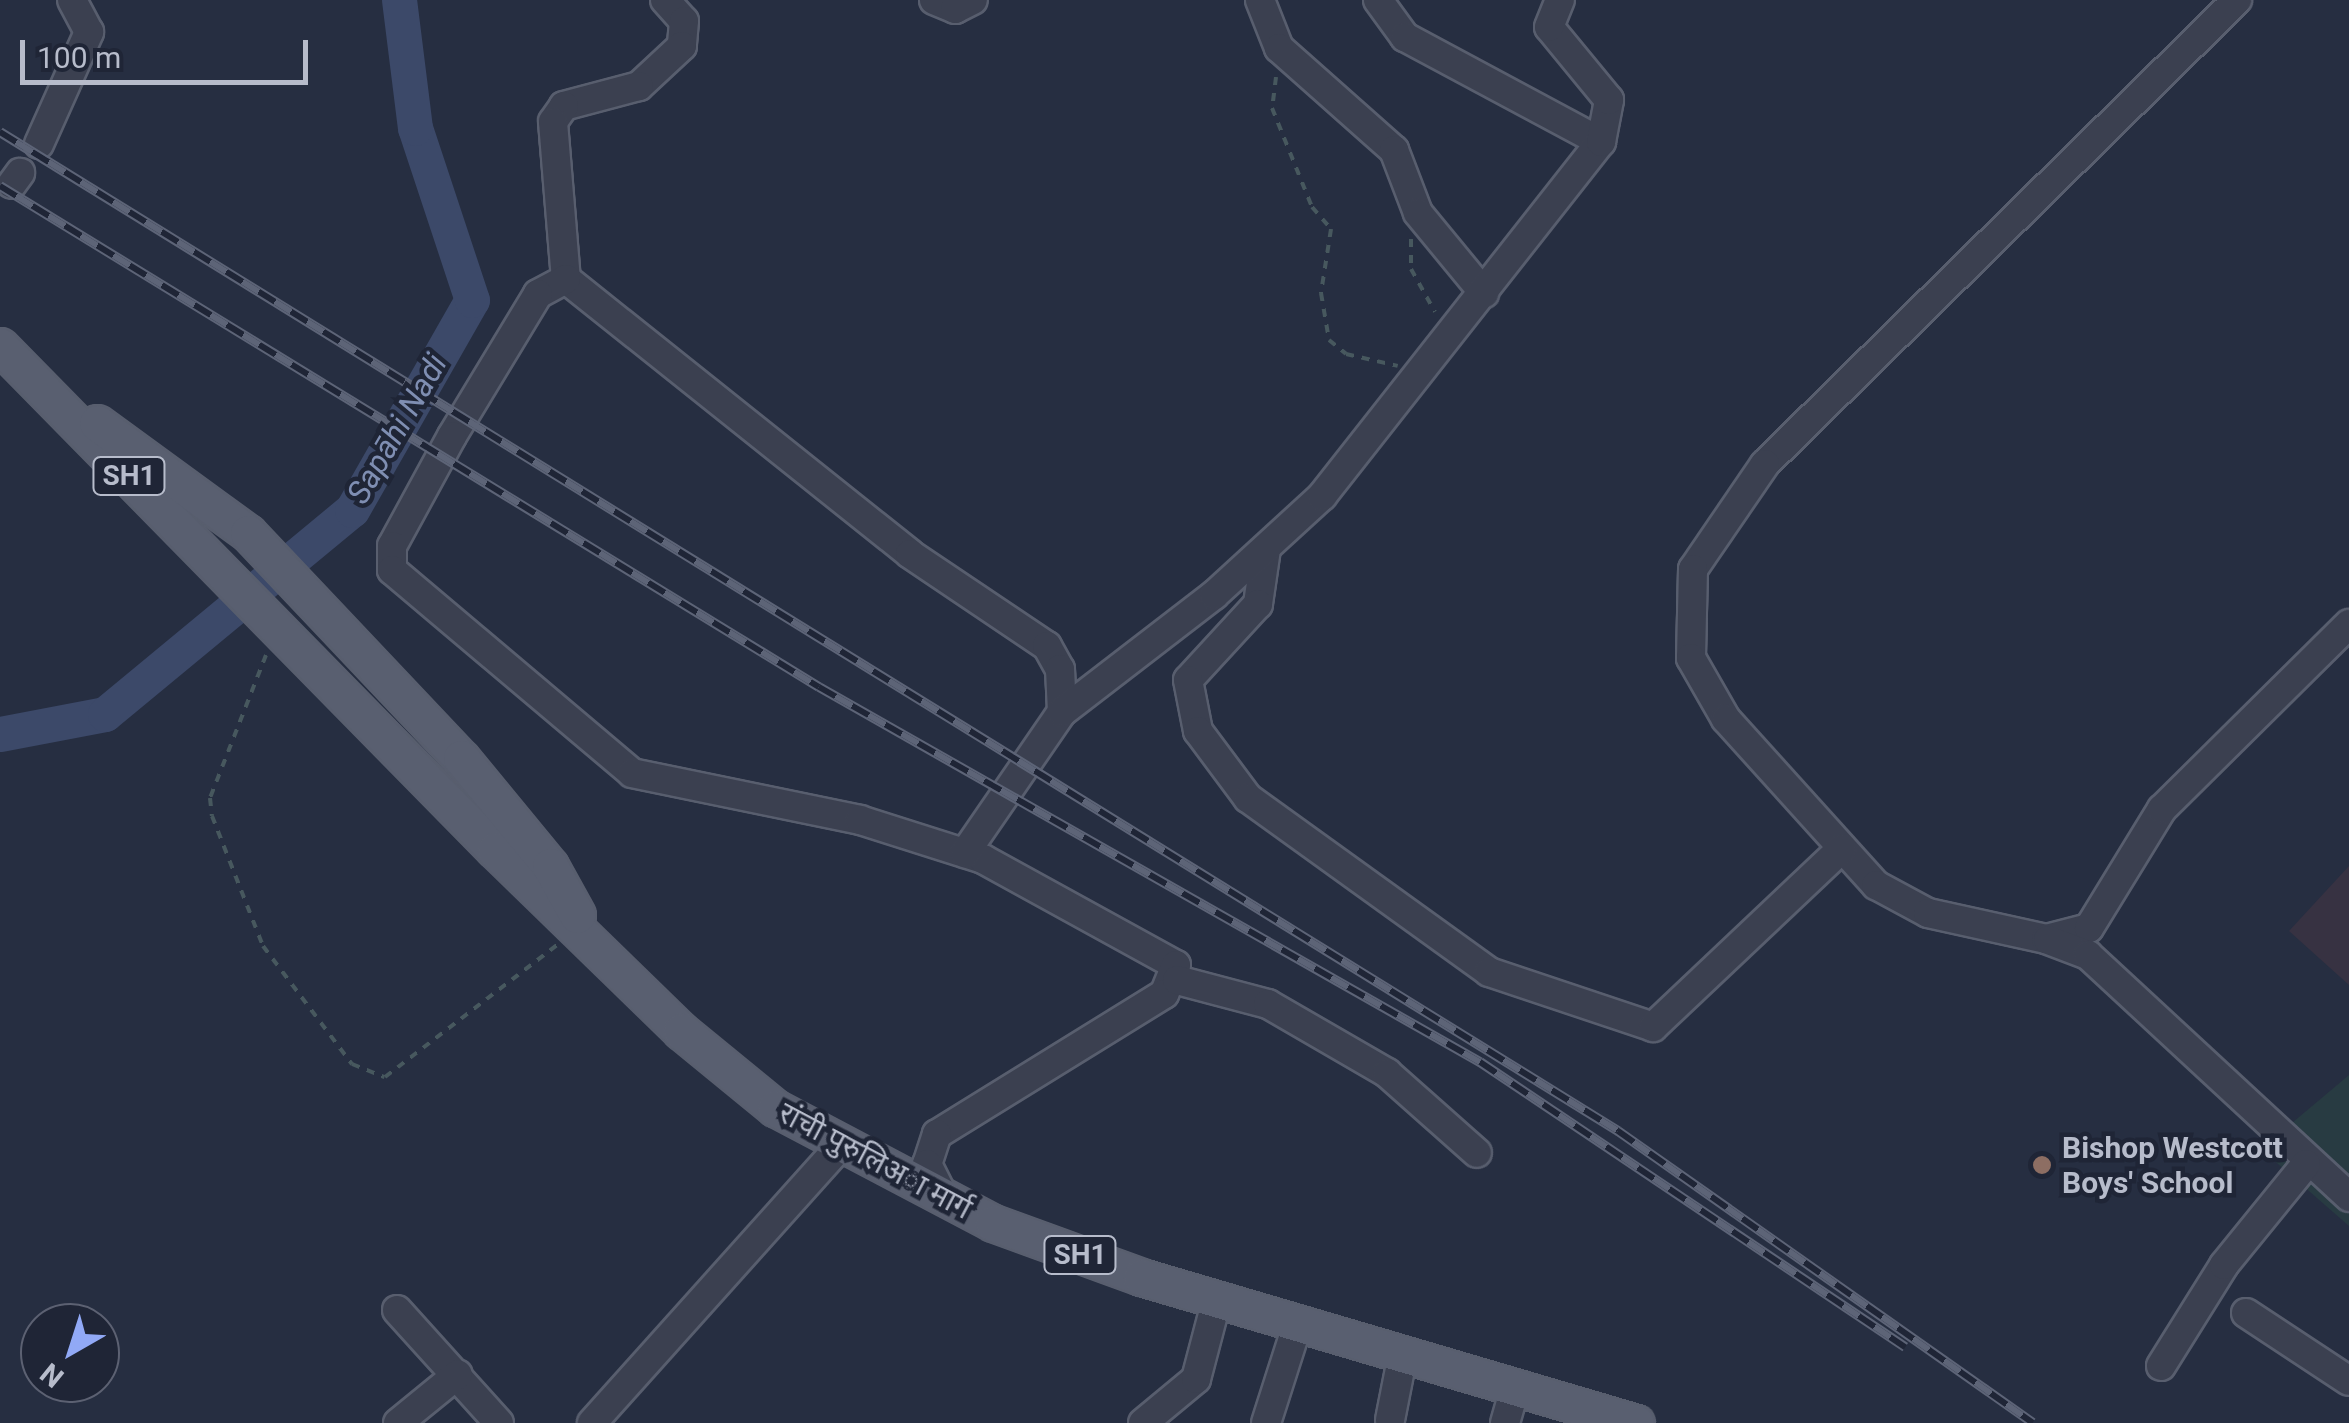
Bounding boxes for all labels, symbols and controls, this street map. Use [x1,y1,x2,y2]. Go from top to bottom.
scale bar [25,20,312,82]
text: 100 m [37,40,121,75]
water label: Sapāhi Nadi [339,347,455,511]
road number: SH1 [92,453,166,499]
street label: रांची पुरुलिअा मार्ग [772,1095,978,1227]
place label: Bishop Westcott Boys' School [2062,1130,2283,1200]
marker: Bishop Westcott Boys' School [2031,1154,2053,1176]
road number: SH1 [1042,1232,1118,1278]
north arrow [20,1303,120,1403]
text: N [34,1356,70,1394]

